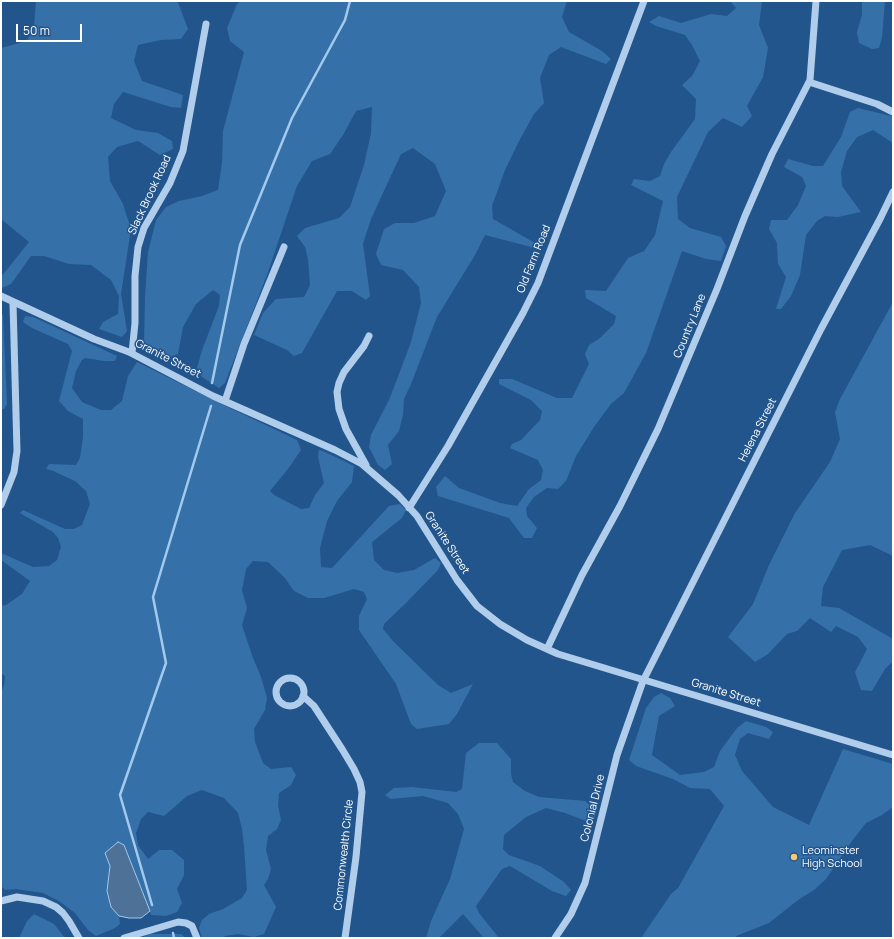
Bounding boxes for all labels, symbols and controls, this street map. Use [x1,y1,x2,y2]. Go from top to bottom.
scale bar [18,16,84,42]
text: 50 m [23,22,50,39]
street label: Slack Brook Road [126,153,174,237]
street label: Old Farm Road [514,223,554,295]
street label: Country Lane [671,292,709,360]
street label: Granite Street [133,337,203,381]
street label: Helena Street [736,396,780,464]
street label: Granite Street [422,509,472,577]
street label: Granite Street [690,676,762,710]
street label: Colonial Drive [578,773,608,843]
street label: Commonwealth Circle [332,799,356,911]
place label: Leominster High School [802,844,862,870]
marker: Leominster High School [789,852,799,862]

